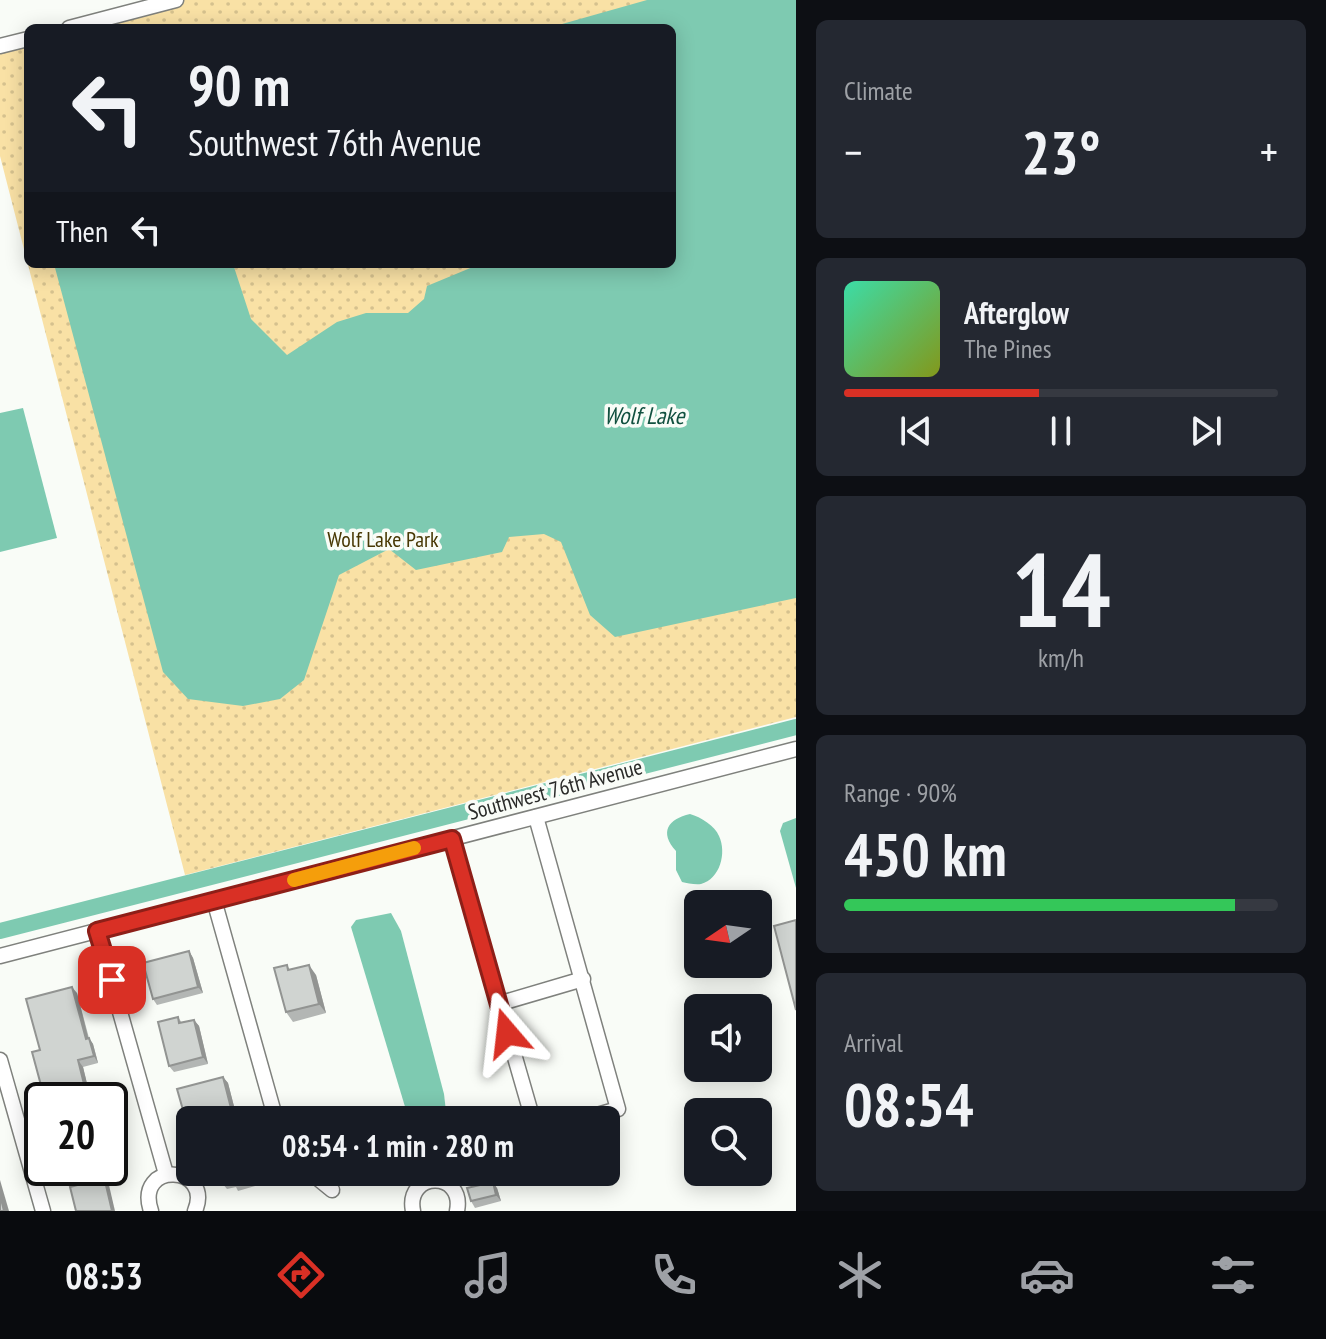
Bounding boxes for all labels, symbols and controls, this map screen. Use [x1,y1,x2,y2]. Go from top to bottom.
text: 90 m [188,49,290,121]
icon: left [56,56,160,160]
text: Climate [844,74,913,107]
text: 23° [1021,113,1101,191]
text: Southwest 76th Avenue [188,119,482,166]
text: − [844,123,862,180]
text: + [1260,123,1278,180]
icon: left [124,208,168,252]
text: Then [56,211,108,250]
text: Afterglow [964,293,1069,332]
text: The Pines [964,332,1052,365]
water label: Wolf Lake [604,400,686,431]
icon: previous [894,409,938,453]
icon: pause [1039,409,1083,453]
icon: next [1184,409,1228,453]
text: 14 [1011,521,1111,656]
park label: Wolf Lake Park [327,525,439,553]
text: km/h [1038,641,1084,674]
street label: Southwest 76th Avenue [465,752,645,826]
text: Range · 90% [844,776,957,809]
text: 450 km [844,815,1007,893]
north arrow [684,890,772,978]
map controls [684,890,772,1186]
pin [78,946,146,1014]
icon: arrive [90,958,134,1002]
position arrow [465,991,549,1075]
button: sound [684,994,772,1082]
text: Arrival [844,1026,903,1059]
text: 08:54 [844,1065,974,1143]
speed limit sign: 20 [24,1082,128,1186]
button: search [684,1098,772,1186]
text: 08:54 · 1 min · 280 m [282,1126,514,1165]
icon: directions [273,1247,329,1303]
icon: music [460,1247,516,1303]
icon: phone [646,1247,702,1303]
icon: climate [832,1247,888,1303]
icon: car [1019,1247,1075,1303]
icon: filters [1205,1247,1261,1303]
text: 08:53 [65,1252,143,1299]

